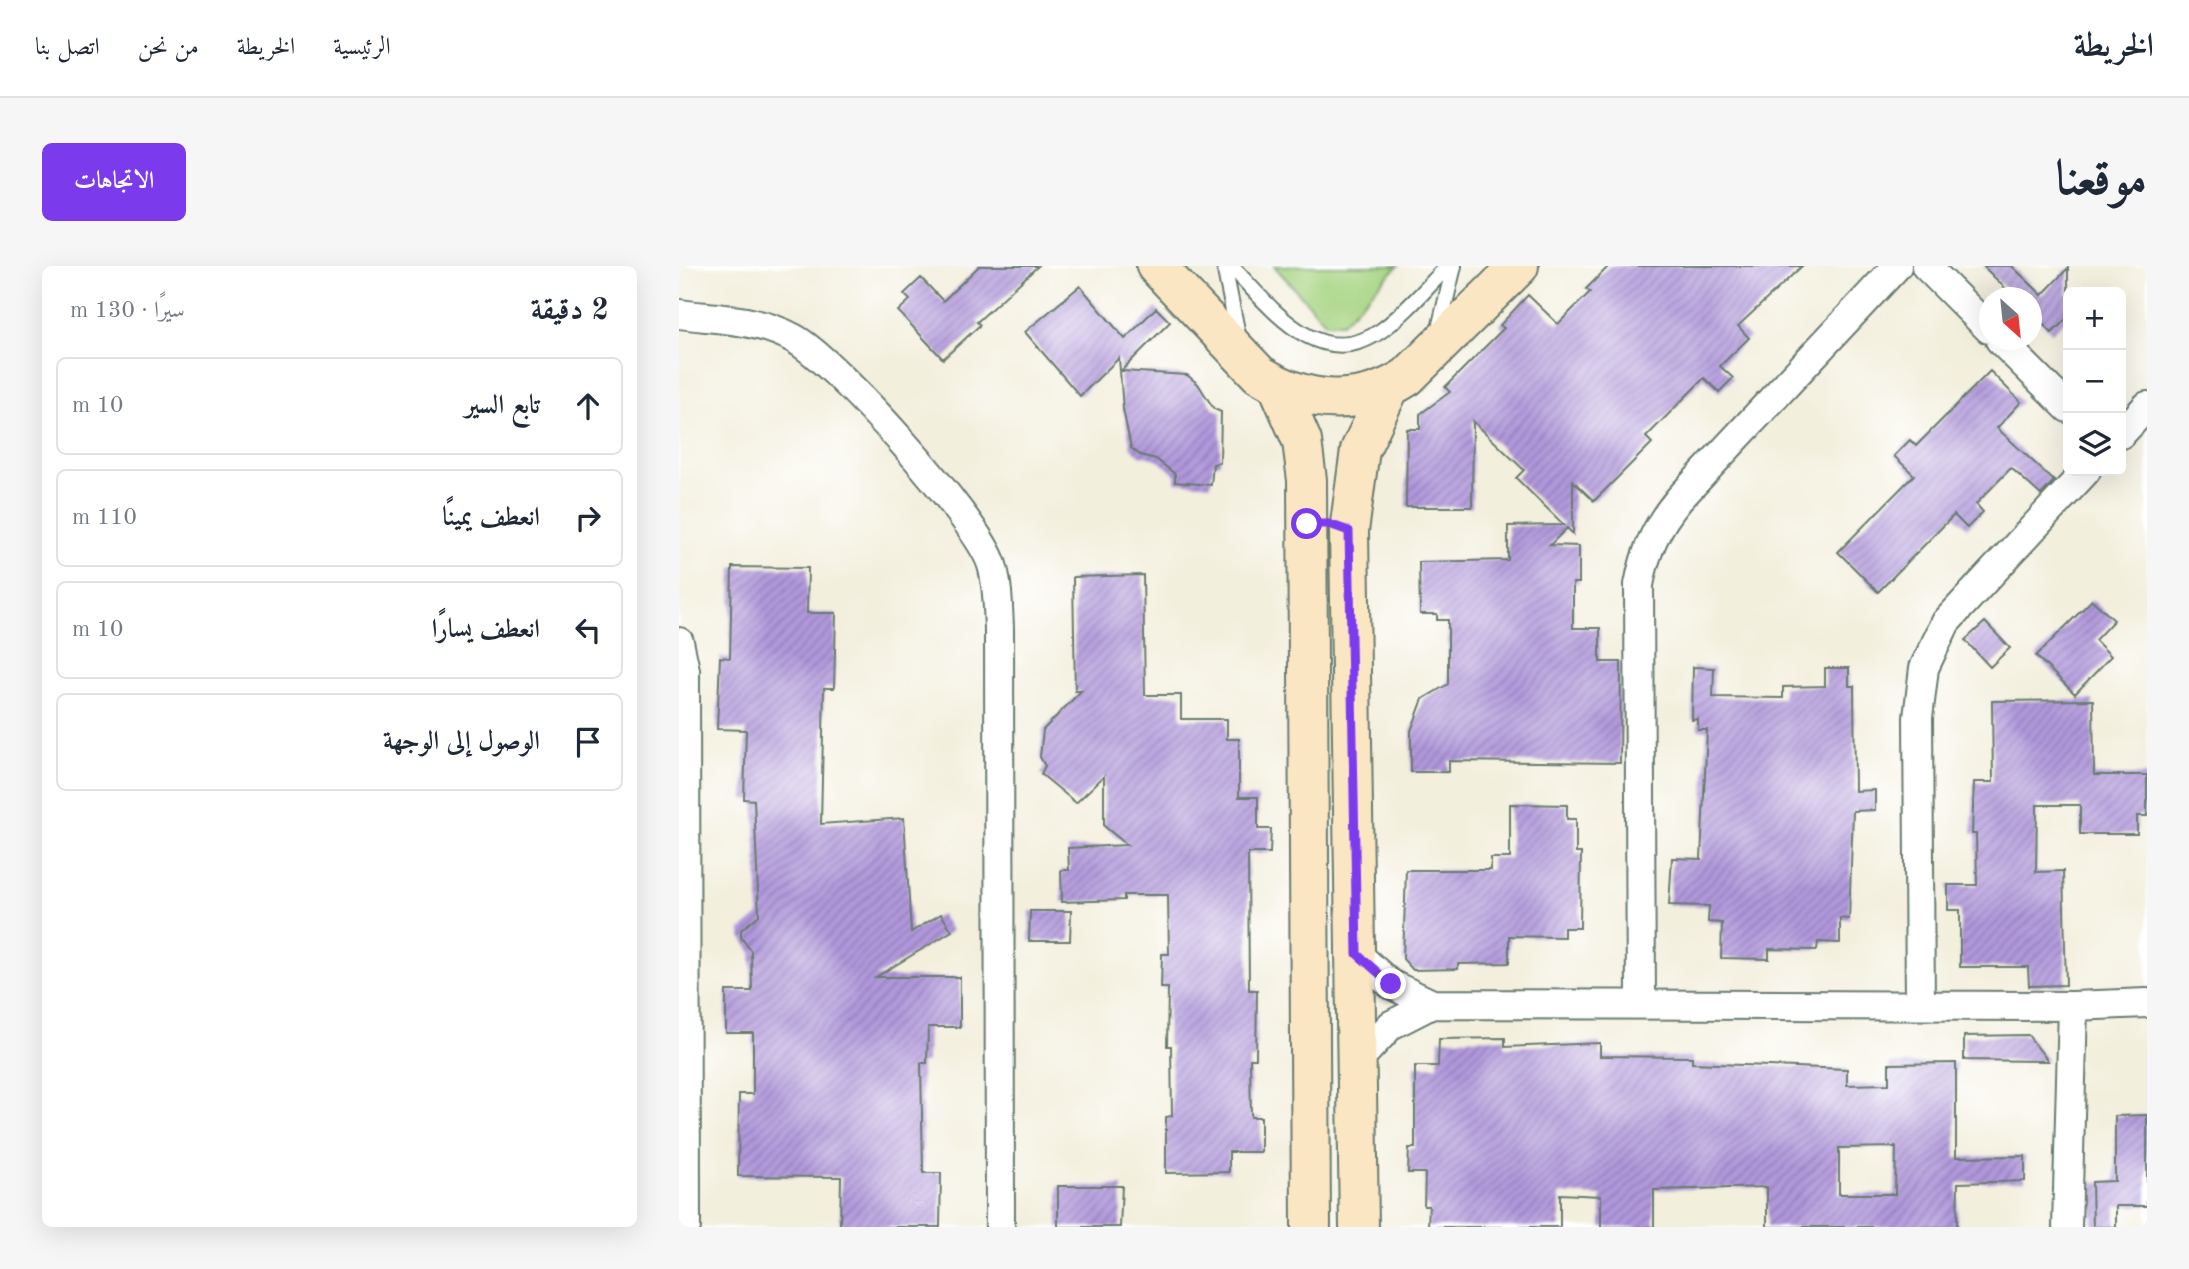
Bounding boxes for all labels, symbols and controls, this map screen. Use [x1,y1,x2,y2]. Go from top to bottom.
text: الخريطة [2074,31,2154,64]
text: اتصل بنا [35,36,100,60]
text: من نحن [138,36,199,60]
text: الخريطة [237,36,295,60]
text: الرئيسية [333,36,391,60]
button: الاتجاهات [42,143,186,221]
text: موقعنا [2055,157,2147,206]
north arrow [1979,287,2042,350]
map controls [2063,287,2126,476]
button: + [2063,287,2126,350]
text: 2 دقيقة [531,296,609,326]
text: سيرًا · 130 m [70,299,185,322]
button: − [2063,350,2126,413]
icon: ahead [569,387,607,425]
text: تابع السير [465,393,540,419]
text: 10 m [72,394,123,417]
button: layers [2063,413,2126,476]
icon: right [569,499,607,537]
text: انعطف يمينًا [442,505,540,531]
text: 110 m [72,506,137,529]
route start [1291,508,1322,539]
icon: left [569,611,607,649]
text: انعطف يسارًا [432,617,540,643]
text: 10 m [72,618,123,641]
icon: arrive [569,723,607,761]
text: الوصول إلى الوجهة [383,729,540,755]
route end [1375,968,1406,999]

